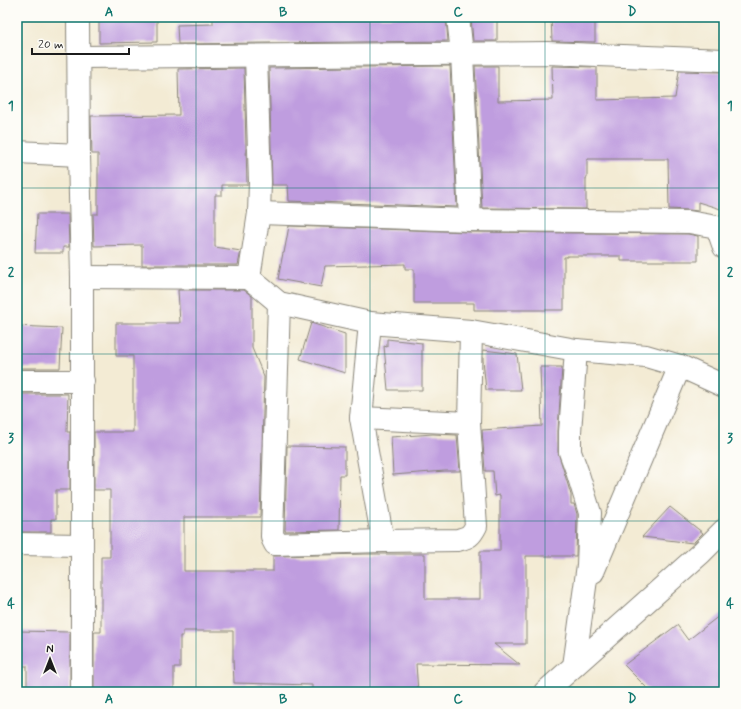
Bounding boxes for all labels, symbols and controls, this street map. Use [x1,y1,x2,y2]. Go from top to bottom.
text: A [105,4,113,21]
text: B [279,4,288,21]
text: C [453,4,463,21]
text: D [628,4,637,21]
scale bar [32,30,129,56]
text: 20 m [38,37,64,53]
text: 1 [8,98,14,115]
text: 1 [727,98,733,115]
text: 2 [8,264,15,281]
text: 2 [727,264,734,281]
text: 3 [8,430,14,447]
text: 3 [727,430,733,447]
text: 4 [7,596,15,613]
text: 4 [726,596,734,613]
north arrow [30,639,70,679]
text: N [46,643,54,657]
text: A [105,691,113,708]
text: B [279,691,288,708]
text: C [453,691,463,708]
text: D [628,691,637,708]

